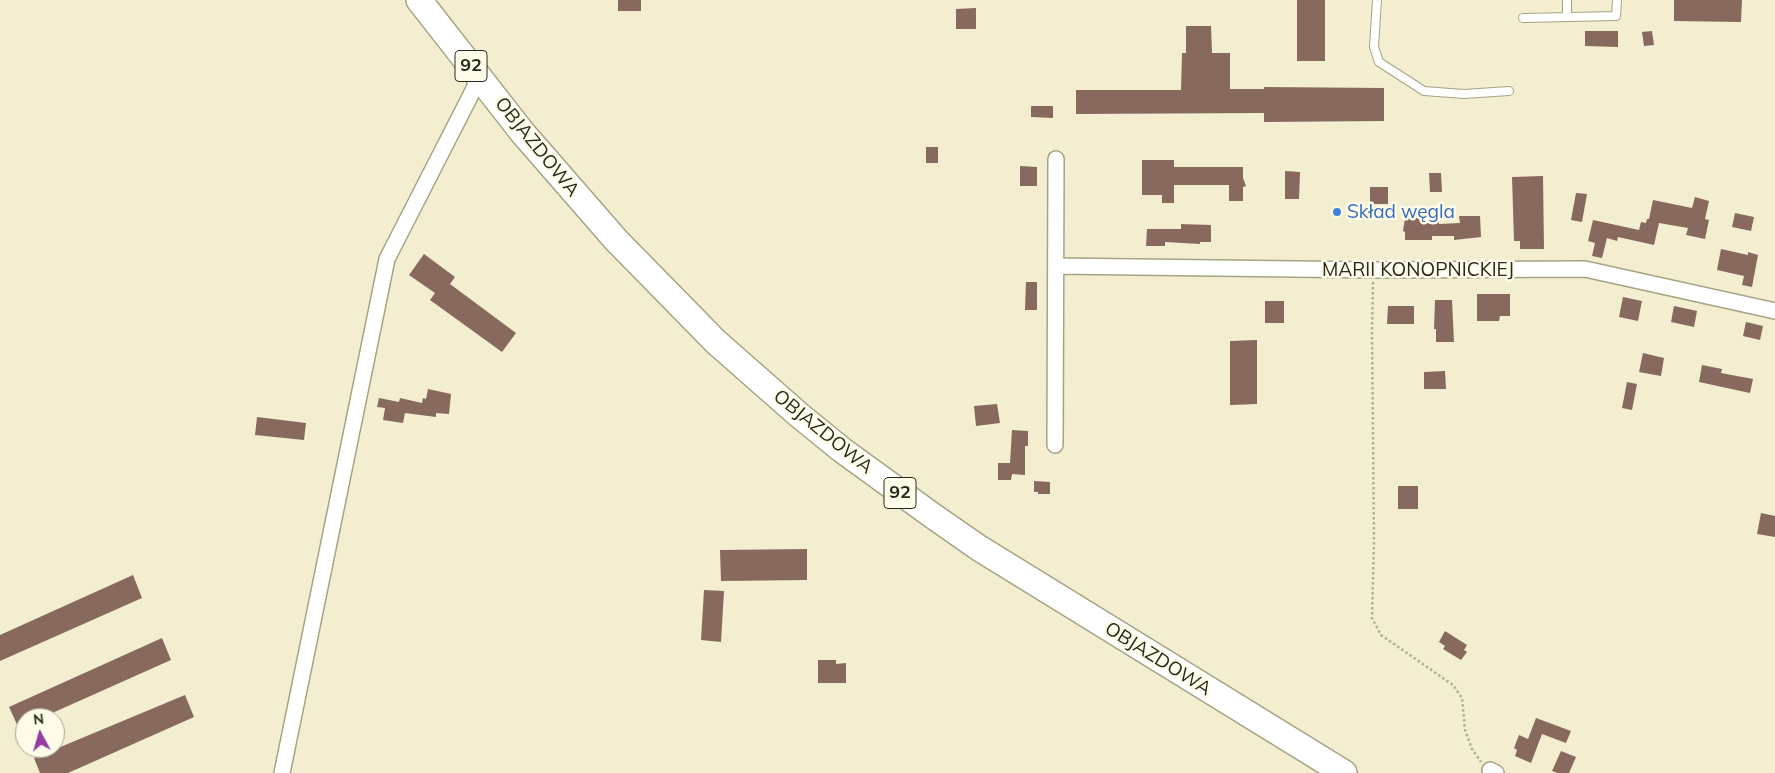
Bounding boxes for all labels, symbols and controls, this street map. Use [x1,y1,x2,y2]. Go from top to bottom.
road number: 92 [455,50,487,82]
street label: OBJAZDOWA [490,93,584,201]
place label: Skład węgla [1347,201,1455,223]
marker: Skład węgla [1331,206,1343,218]
street label: MARII KONOPNICKIEJ [1322,259,1514,281]
street label: OBJAZDOWA [769,385,877,479]
road number: 92 [884,478,916,508]
street label: OBJAZDOWA [1100,617,1216,701]
north arrow [15,708,65,758]
text: N [32,710,45,729]

